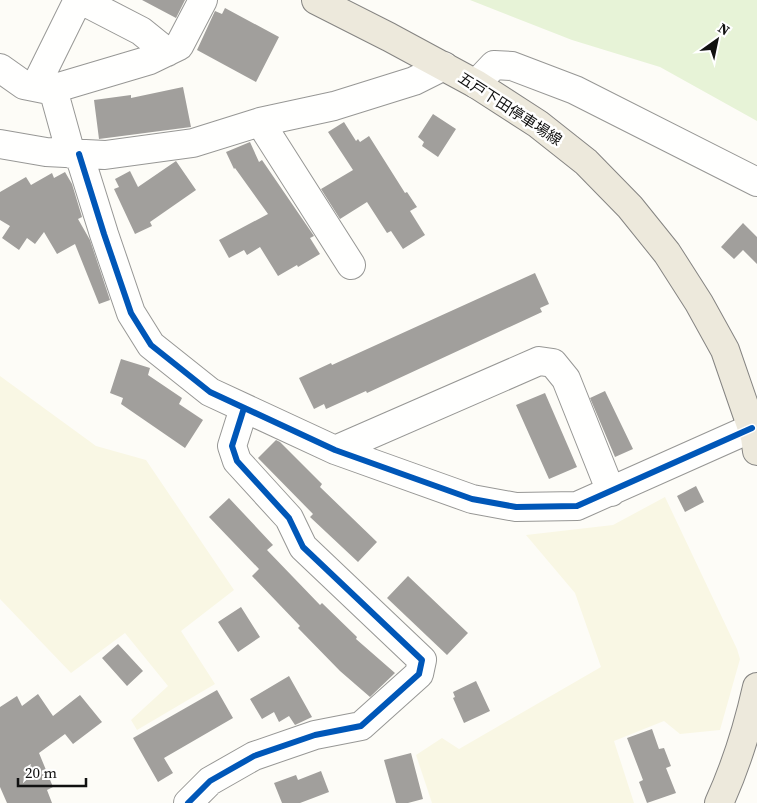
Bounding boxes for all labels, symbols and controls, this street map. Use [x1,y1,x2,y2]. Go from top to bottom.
north arrow [692,15,742,65]
text: N [714,18,734,40]
street label: 五戸下田停車場線 [454,67,566,150]
scale bar [18,756,85,788]
text: 20 m [25,762,57,783]

